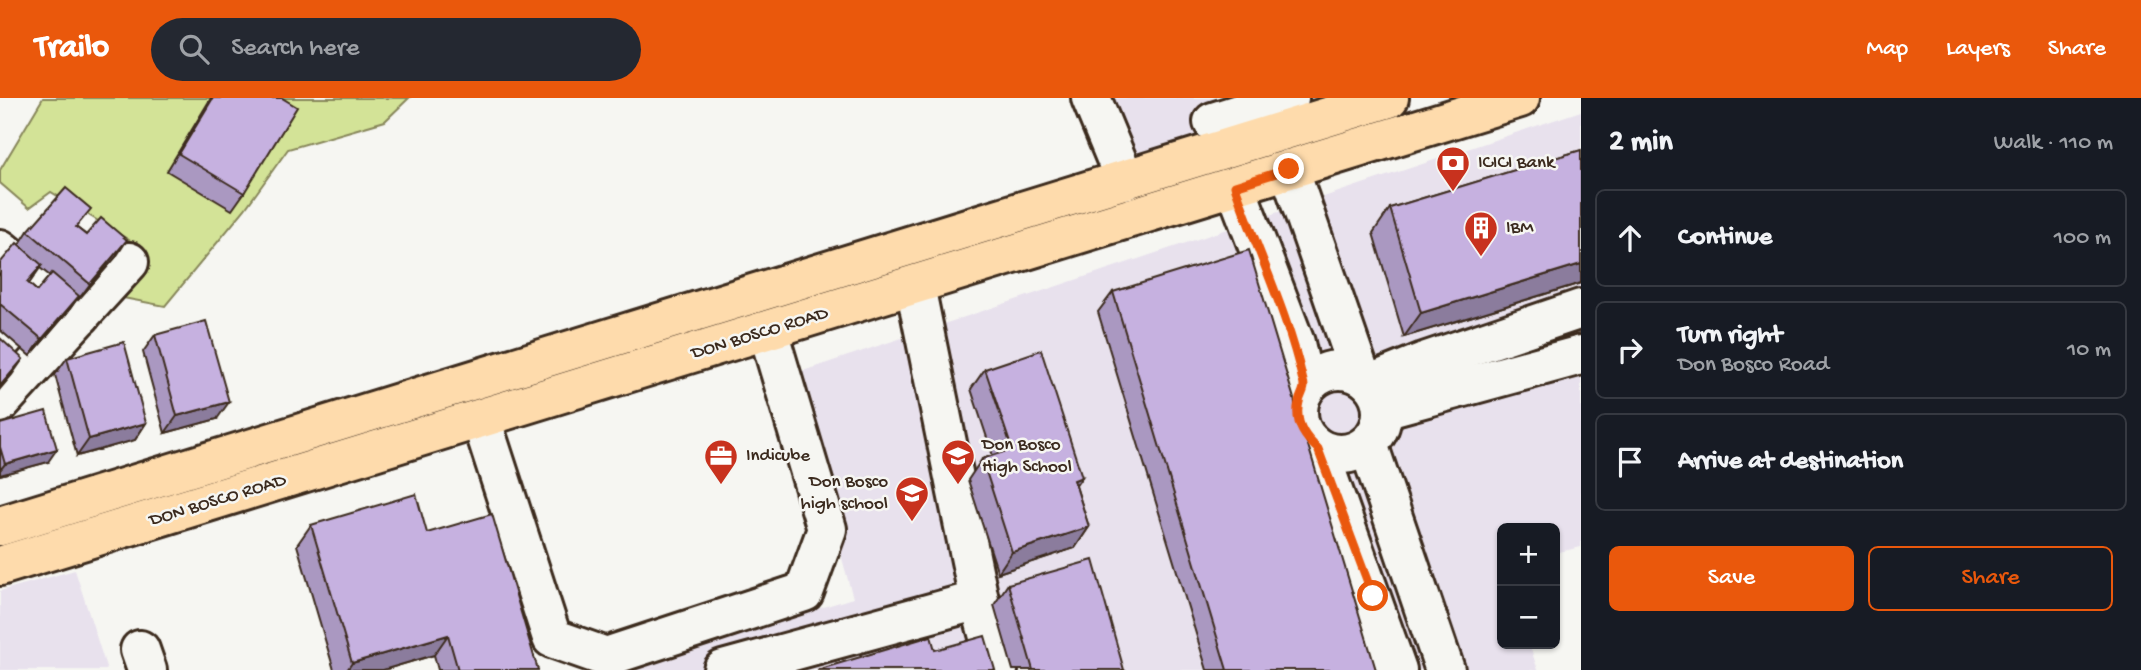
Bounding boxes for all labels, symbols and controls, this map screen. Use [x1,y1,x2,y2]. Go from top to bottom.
search box [151,18,641,81]
text: Trailo [35,30,109,68]
icon: search [175,30,213,68]
text: Search here [231,34,359,65]
text: Map [1866,35,1908,64]
text: Layers [1946,35,2010,64]
text: Share [2048,35,2106,64]
text: 2 min [1609,126,1673,161]
text: Walk · 110 m [1994,130,2113,157]
bank icon: ICICI Bank [1434,144,1472,193]
place label: ICICI Bank [1478,152,1556,175]
route end [1273,153,1304,184]
building icon: IBM [1462,209,1500,258]
place label: IBM [1506,217,1534,240]
icon: ahead [1611,219,1649,257]
text: Continue [1678,223,1772,254]
text: 100 m [2054,225,2111,252]
street label: DON BOSCO ROAD [687,302,832,366]
text: Turn right [1678,321,1782,352]
icon: right [1611,331,1649,369]
text: 10 m [2067,337,2111,364]
text: Don Bosco Road [1678,352,1829,379]
place label: Don Bosco High School [980,434,1072,479]
office icon: Indicube [702,437,740,486]
school or university icon: Don Bosco High School [939,437,977,486]
icon: arrive [1611,443,1649,481]
place label: Indicube [746,445,810,468]
text: Arrive at destination [1678,447,1903,478]
street label: DON BOSCO ROAD [145,469,290,533]
place label: Don Bosco high school [801,471,888,516]
school or university icon: Don Bosco high school [893,474,931,523]
map controls [1497,523,1560,649]
button: + [1497,523,1560,586]
button: Save [1609,546,1854,611]
button: Share [1868,546,2113,611]
route start [1357,580,1388,611]
button: − [1497,586,1560,649]

